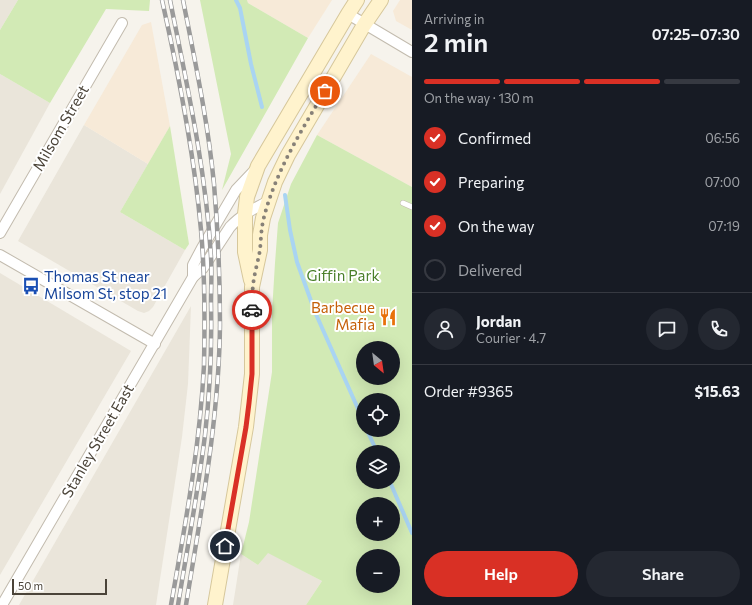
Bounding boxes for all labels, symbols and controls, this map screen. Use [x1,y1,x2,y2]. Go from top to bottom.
text: Arriving in [424,11,484,27]
text: 07:25–07:30 [652,25,740,43]
text: 2 min [424,26,488,57]
pin [308,74,342,108]
icon: bag [314,80,336,102]
street label: Milsom Street [28,81,92,174]
text: On the way · 130 m [424,90,534,106]
icon: check [424,127,446,149]
text: Confirmed [458,129,531,147]
text: 06:56 [705,130,740,146]
icon: check [424,171,446,193]
text: Preparing [458,173,524,191]
text: 07:00 [705,174,740,190]
icon: check [424,215,446,237]
text: On the way [458,217,535,235]
text: 07:19 [708,218,740,234]
text: Delivered [458,261,522,279]
park label: Giffin Park [306,266,380,284]
place label: Thomas St near Milsom St, stop 21 [44,267,167,302]
bus stop icon: Thomas St near Milsom St, stop 21 [21,276,41,296]
courier [232,290,272,330]
place label: Barbecue Mafia [311,298,375,333]
icon: car [241,299,263,321]
restaurant icon: Barbecue Mafia [378,307,398,327]
button: person [424,308,466,350]
button: chat [646,308,688,350]
button: phone [698,308,740,350]
text: Jordan [476,312,521,330]
text: Courier · 4.7 [476,330,546,346]
north arrow [356,341,400,385]
map controls [356,341,400,593]
street label: Stanley Street East [57,380,137,501]
text: Order #9365 [424,382,513,400]
text: $15.63 [694,382,740,400]
button: locate [356,393,400,437]
button: layers [356,445,400,489]
button: + [356,497,400,541]
pin [208,529,242,563]
icon: home [214,535,236,557]
button: − [356,549,400,593]
button: Help [424,551,578,597]
button: Share [586,551,740,597]
scale bar [12,577,107,596]
text: 50 m [18,579,43,592]

